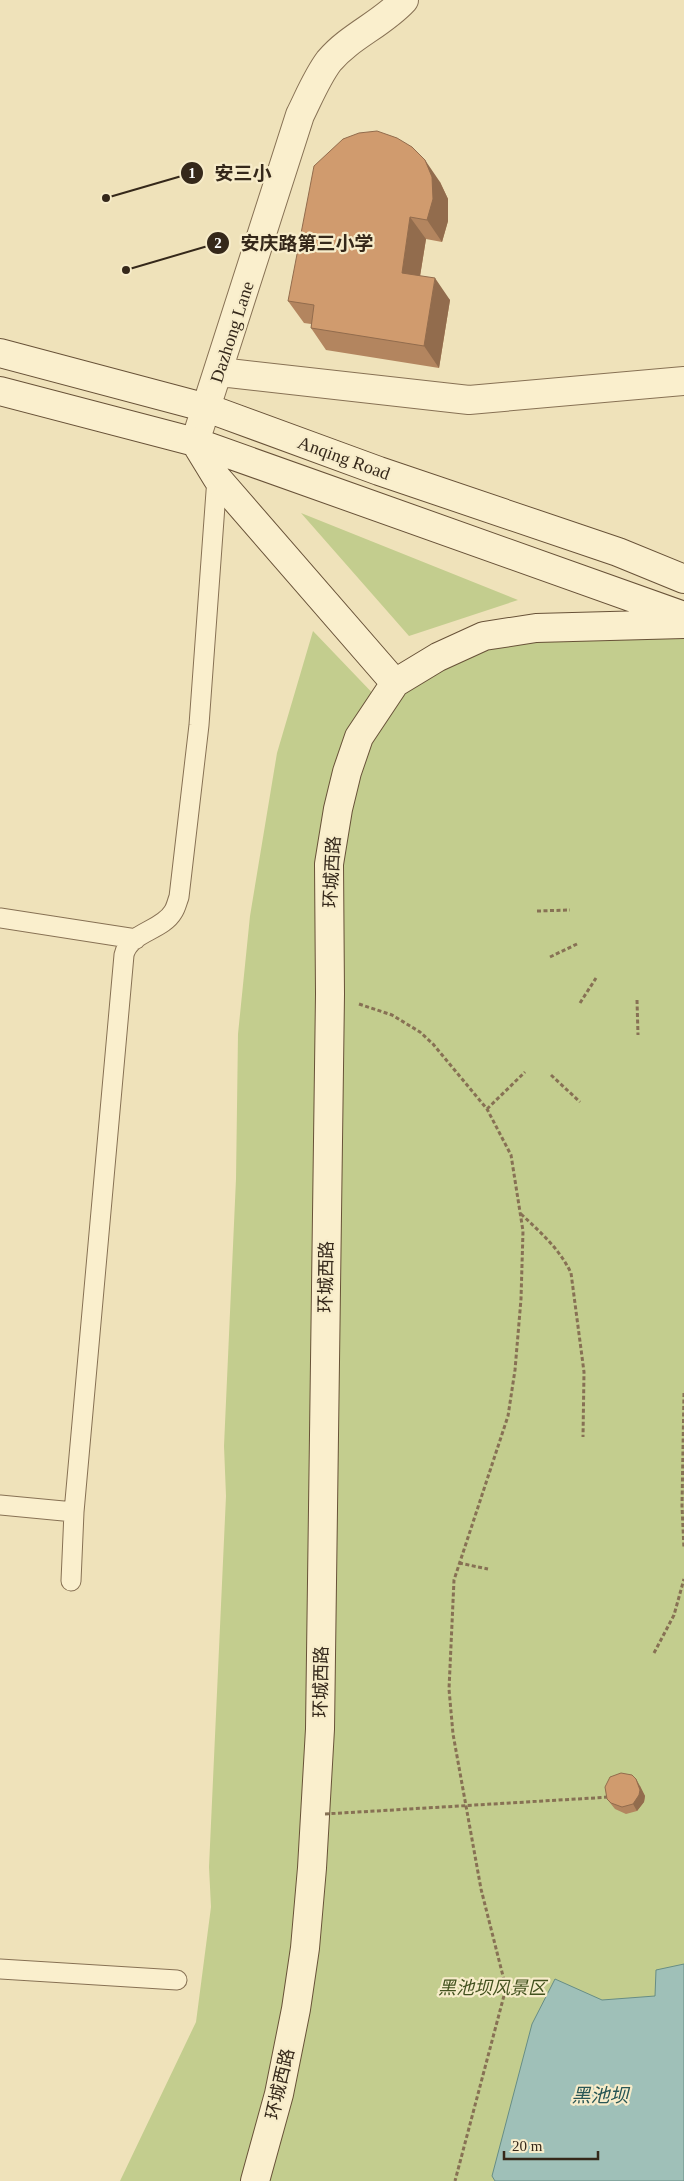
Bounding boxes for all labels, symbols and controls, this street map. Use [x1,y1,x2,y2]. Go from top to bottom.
callout: 安三小 [179,156,281,190]
text: 安三小 [214,163,272,184]
text: 1 [188,165,196,181]
callout: 安庆路第三小学 [206,226,384,260]
text: 安庆路第三小学 [240,233,374,254]
text: 2 [214,235,222,251]
street label: Dazhong Lane [206,279,258,385]
street label: Anqing Road [295,432,393,484]
street label: 环城西路 [320,836,344,908]
street label: 环城西路 [315,1241,337,1313]
street label: 环城西路 [310,1646,332,1718]
park label: 黑池坝风景区 [438,1978,549,1998]
street label: 环城西路 [262,2047,298,2121]
water label: 黑池坝 [571,2085,630,2106]
scale bar [504,2128,598,2160]
text: 20 m [512,2138,543,2154]

